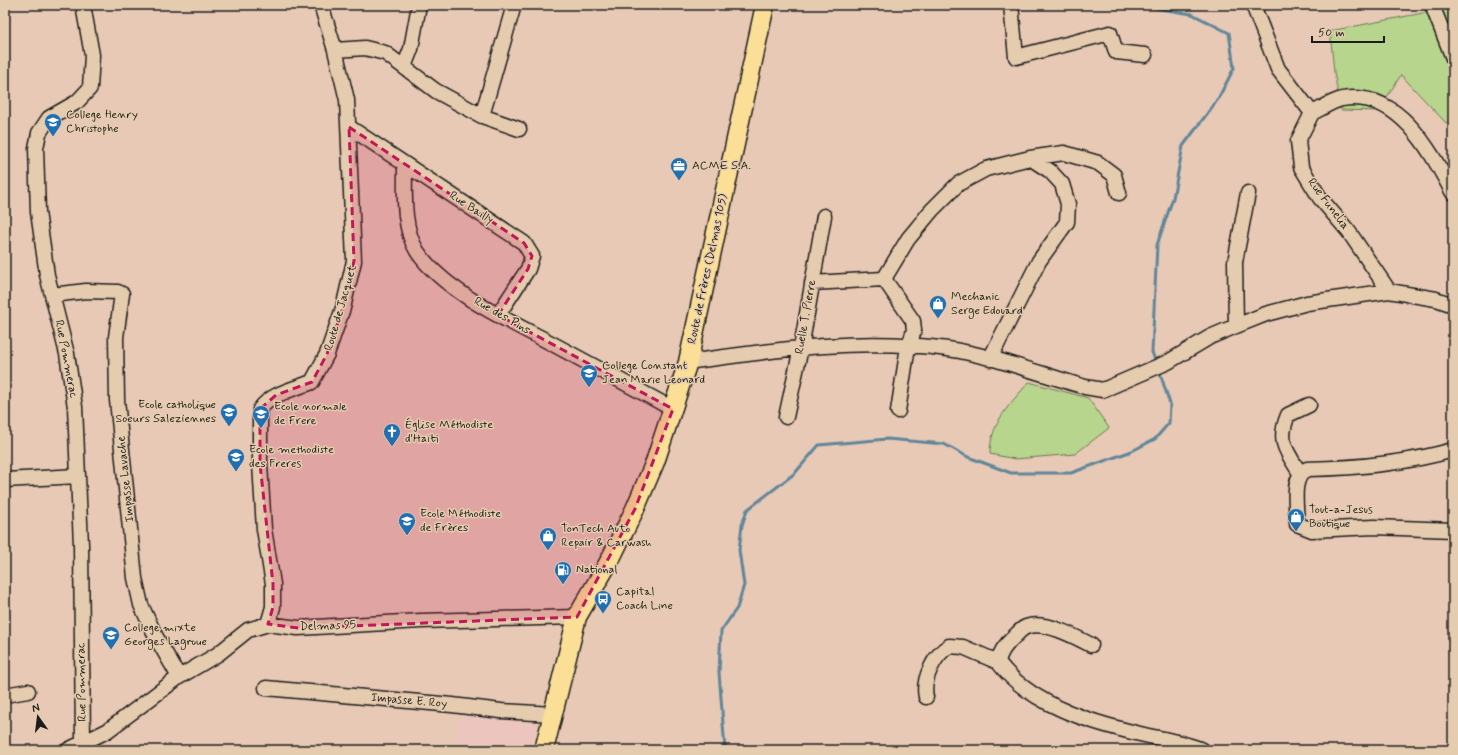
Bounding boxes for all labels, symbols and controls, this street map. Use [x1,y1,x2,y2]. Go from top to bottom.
scale bar [1312,18,1384,44]
text: 50 m [1318,25,1345,41]
place label: College Henry Christophe [66,107,138,137]
school or university icon: College Henry Christophe [43,112,63,137]
office icon: ACME S.A. [669,156,689,181]
place label: ACME S.A. [692,158,751,174]
street label: Rue Funelia [1304,175,1352,233]
street label: Rue Bailly [446,188,496,228]
street label: Route de Frères (Delmas 105) [684,192,732,345]
street label: Route de Jacquet [321,263,361,353]
street label: Ruelle T. Pierre [792,278,820,355]
place label: Mechanic Serge Edouard [951,289,1023,319]
street label: Rue des Pins [471,293,533,339]
shop icon: Mechanic Serge Edouard [928,294,948,319]
street label: Rue Pommerac [51,319,81,400]
place label: College Constant Jean Marie Leonard [602,358,705,388]
school or university icon: College Constant Jean Marie Leonard [579,363,599,388]
place label: Ecole catholique Soeurs Saleziennes [116,397,216,427]
place label: Ecole normale de Frere [274,399,347,429]
school or university icon: Ecole catholique Soeurs Saleziennes [219,402,239,427]
school or university icon: Ecole normale de Frere [251,404,271,429]
place label: Église Méthodiste d'Haïti [405,417,493,447]
church icon: Église Méthodiste d'Haïti [382,422,402,447]
street label: Impasse Lavache [114,435,138,523]
place label: Ecole methodiste des Freres [249,442,334,472]
school or university icon: Ecole methodiste des Freres [226,447,246,472]
place label: Tout-a-Jesus Boutique [1309,502,1373,532]
place label: Ecole Méthodiste de Frères [420,506,501,536]
shop icon: Tout-a-Jesus Boutique [1286,507,1306,532]
school or university icon: Ecole Méthodiste de Frères [397,511,417,536]
place label: TonTech Auto Repair & Carwash [561,521,652,551]
shop icon: TonTech Auto Repair & Carwash [538,526,558,551]
fuel station icon: National [553,560,573,585]
place label: National [576,562,617,578]
place label: Capital Coach Line [616,584,673,614]
bus stop icon: Capital Coach Line [593,589,613,614]
street label: Delmas 95 [300,617,356,635]
place label: College mixte Georges Lagroue [124,620,207,650]
school or university icon: College mixte Georges Lagroue [101,625,121,650]
street label: Rue Pommerac [73,642,91,722]
street label: Impasse E. Roy [370,690,448,712]
north arrow [18,697,58,737]
text: N [31,701,41,716]

